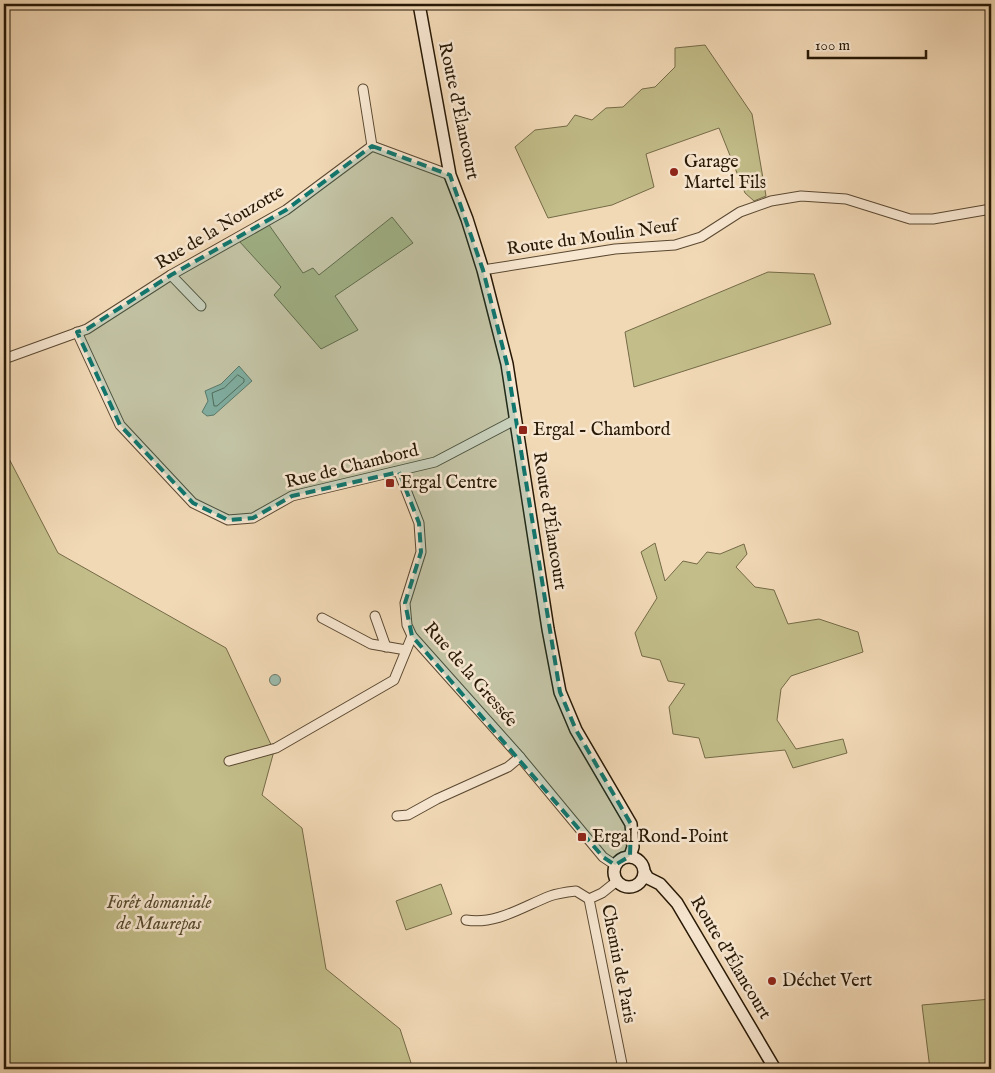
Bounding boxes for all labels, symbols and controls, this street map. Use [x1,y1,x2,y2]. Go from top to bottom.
scale bar [808,28,925,60]
text: 100 m [815,36,851,55]
street label: Route d'Élancourt [432,40,486,182]
place label: Garage Martel Fils [684,151,766,195]
marker: Garage Martel Fils [668,166,680,178]
street label: Rue de la Nouzotte [151,180,289,276]
street label: Route du Moulin Neuf [505,214,682,261]
place label: Ergal - Chambord [533,419,671,442]
marker: Ergal - Chambord [517,424,529,436]
street label: Rue de Chambord [283,439,421,495]
street label: Route d'Élancourt [527,450,573,592]
place label: Ergal Centre [400,472,497,495]
marker: Ergal Centre [384,477,396,489]
street label: Rue de la Gressée [418,618,522,732]
place label: Ergal Rond-Point [592,826,729,849]
marker: Ergal Rond-Point [576,831,588,843]
street label: Route d'Élancourt [684,891,778,1024]
park label: Forêt domaniale de Maurepas [106,892,212,936]
street label: Chemin de Paris [595,903,641,1025]
place label: Déchet Vert [782,970,872,993]
marker: Déchet Vert [766,975,778,987]

